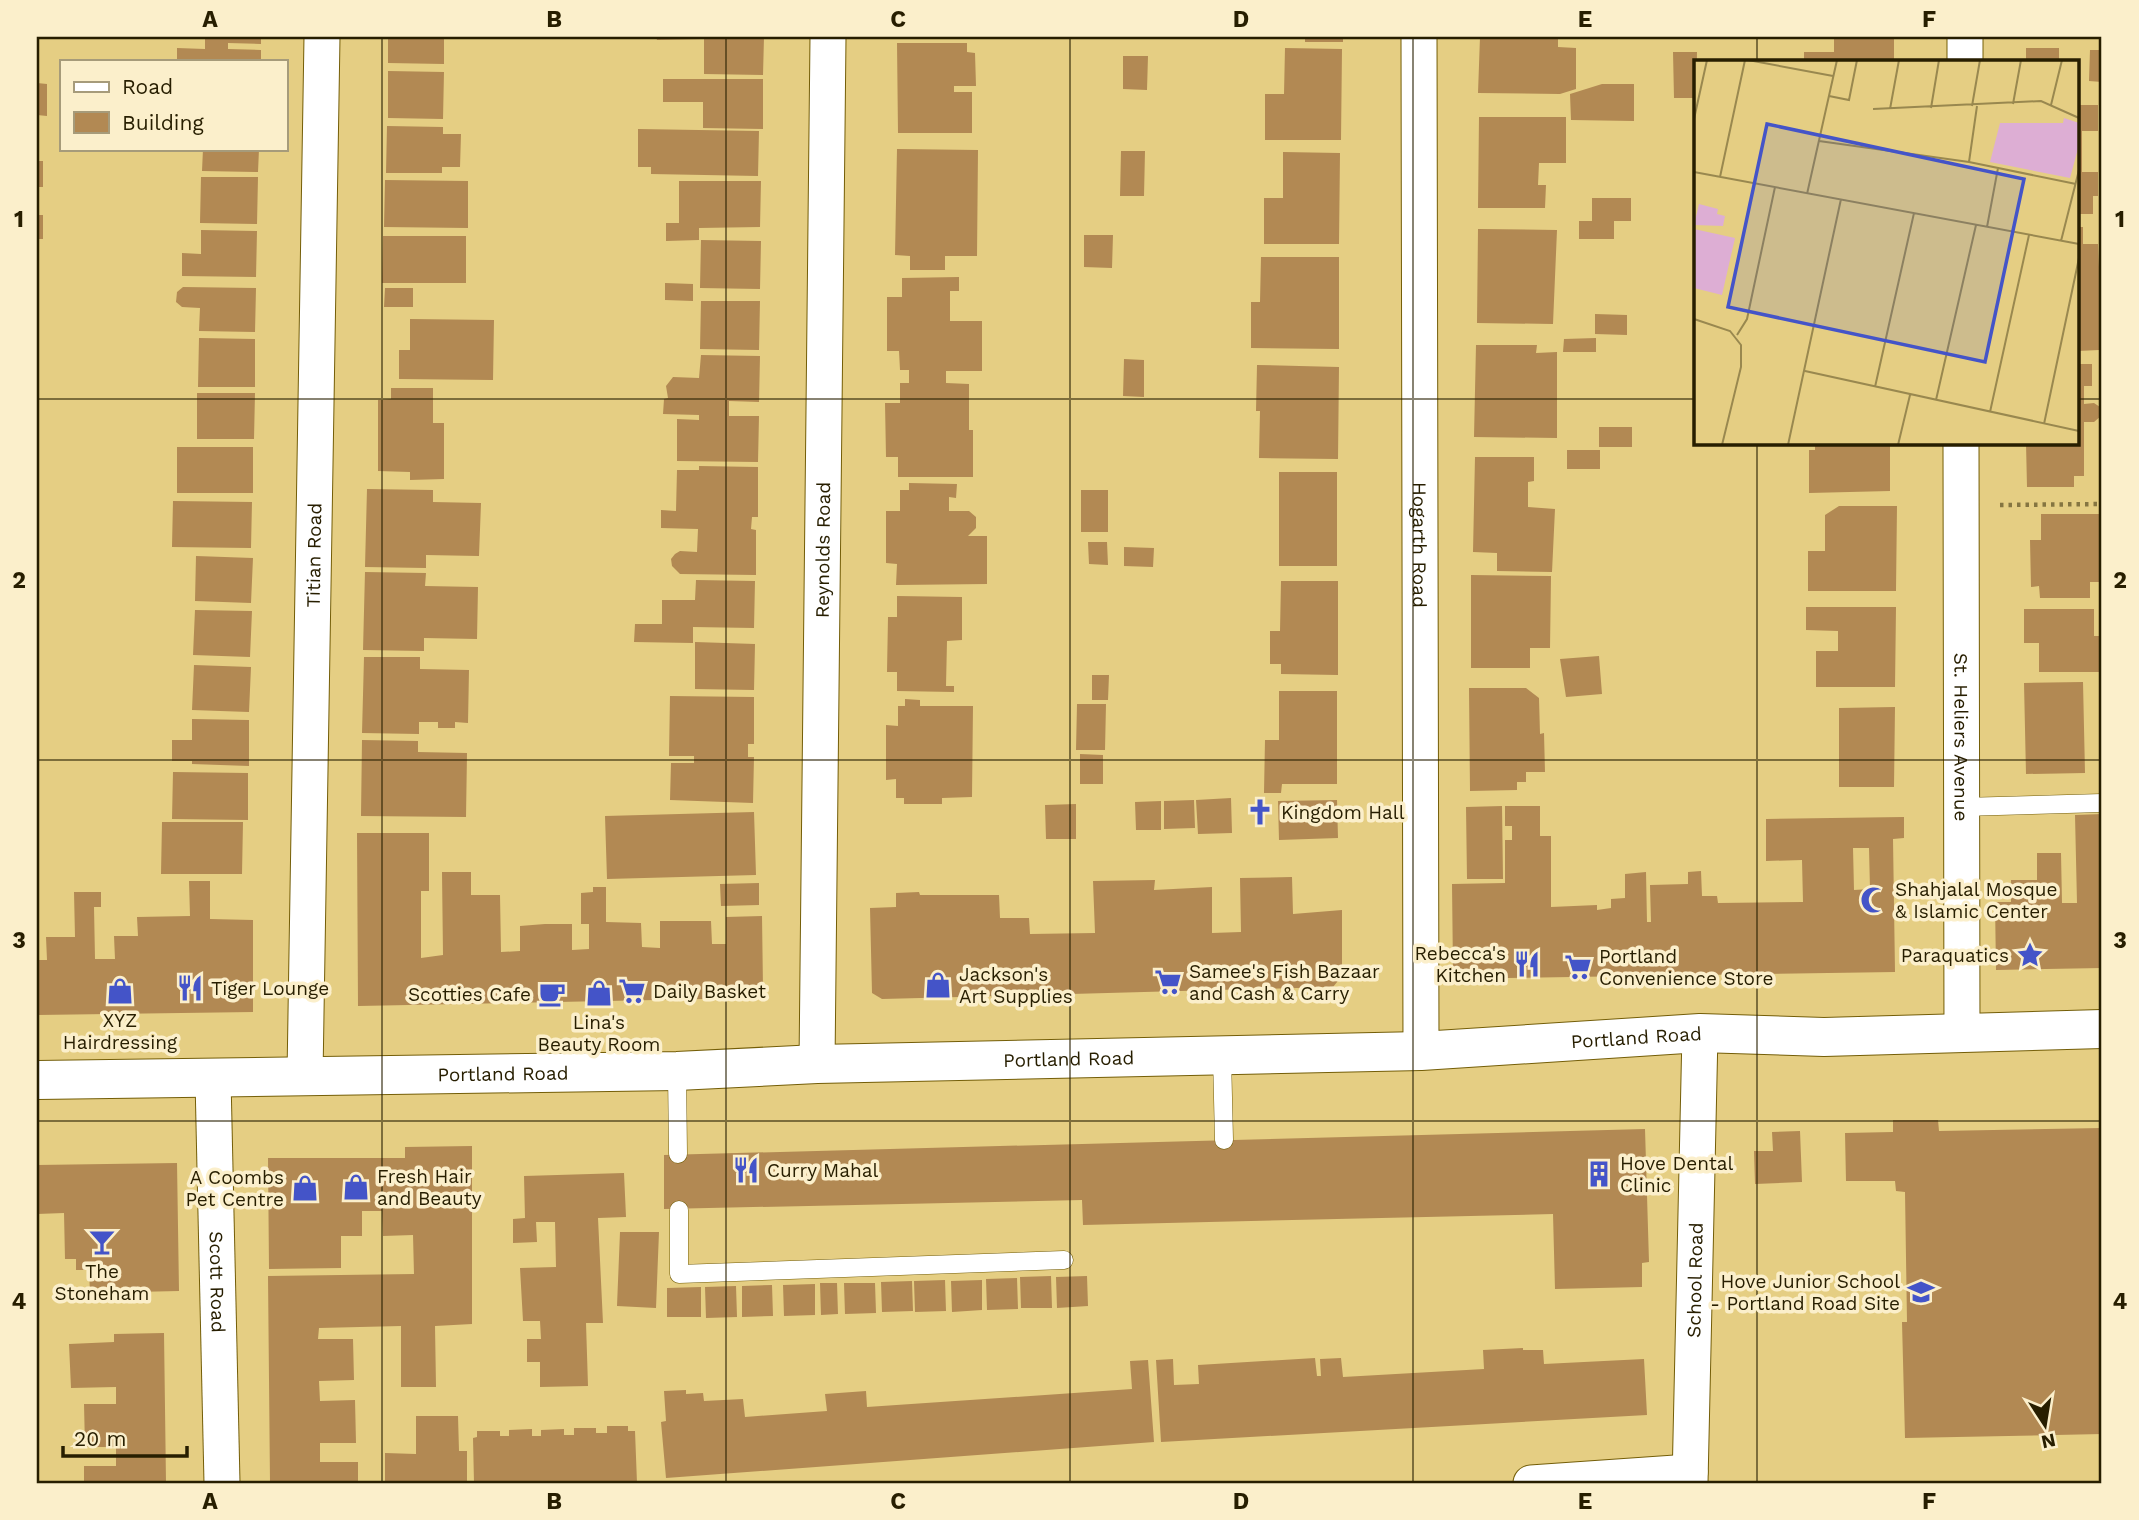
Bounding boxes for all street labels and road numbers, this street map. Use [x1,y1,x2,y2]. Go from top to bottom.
street label: Reynolds Road [810,482,835,618]
street label: Hogarth Road [1408,482,1432,608]
street label: Titian Road [301,503,326,608]
street label: St. Heliers Avenue [1950,653,1973,821]
street label: Portland Road [1570,1021,1702,1053]
street label: Portland Road [1003,1046,1135,1071]
street label: Portland Road [437,1061,569,1086]
street label: School Road [1682,1222,1707,1338]
street label: Scott Road [205,1231,230,1333]

